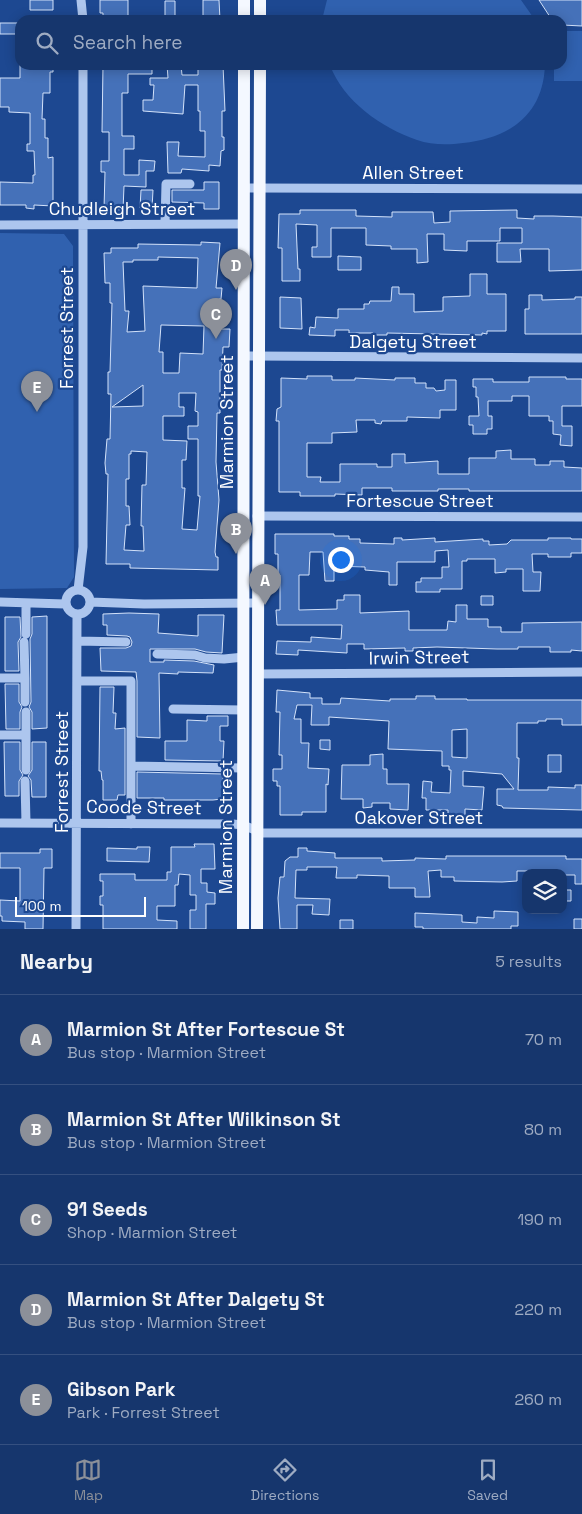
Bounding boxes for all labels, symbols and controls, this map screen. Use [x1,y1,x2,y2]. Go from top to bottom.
search box [15,15,567,70]
icon: search [33,29,61,57]
text: Search here [73,30,183,55]
street label: Allen Street [362,161,464,184]
street label: Chudleigh Street [49,197,195,220]
pin: D [220,249,252,290]
street label: Forrest Street [55,267,78,389]
pin: C [200,298,232,339]
street label: Dalgety Street [349,330,477,353]
street label: Marmion Street [215,355,238,489]
pin: E [21,371,53,412]
street label: Fortescue Street [346,489,494,512]
pin: B [220,513,252,554]
your location [328,547,354,573]
pin: A [249,564,281,605]
street label: Irwin Street [368,645,470,669]
street label: Forrest Street [50,711,73,833]
street label: Marmion Street [214,760,237,894]
street label: Coode Street [86,794,202,820]
street label: Oakover Street [355,806,483,829]
map controls [522,869,567,914]
button: layers [522,869,567,914]
scale bar [15,894,146,917]
text: 100 m [22,897,61,915]
text: Nearby [20,948,93,975]
text: 5 results [495,951,562,972]
text: Marmion St After Fortescue St [67,1017,345,1042]
text: A [31,1029,41,1050]
text: 70 m [525,1029,562,1050]
text: Bus stop · Marmion Street [67,1042,266,1063]
text: Marmion St After Wilkinson St [67,1107,341,1132]
text: B [31,1119,41,1140]
text: 80 m [524,1119,562,1140]
text: Bus stop · Marmion Street [67,1132,266,1153]
text: 91 Seeds [67,1197,148,1222]
text: C [31,1209,41,1230]
text: 190 m [517,1209,562,1230]
text: Shop · Marmion Street [67,1222,237,1243]
text: Marmion St After Dalgety St [67,1287,325,1312]
text: D [31,1299,41,1320]
text: 220 m [515,1299,562,1320]
text: Bus stop · Marmion Street [67,1312,266,1333]
text: Gibson Park [67,1377,175,1402]
text: E [32,1389,40,1410]
text: 260 m [514,1389,562,1410]
text: Park · Forrest Street [67,1402,220,1423]
tab: Map [74,1456,103,1504]
tab: Directions [251,1456,319,1504]
tab: Saved [467,1456,508,1504]

